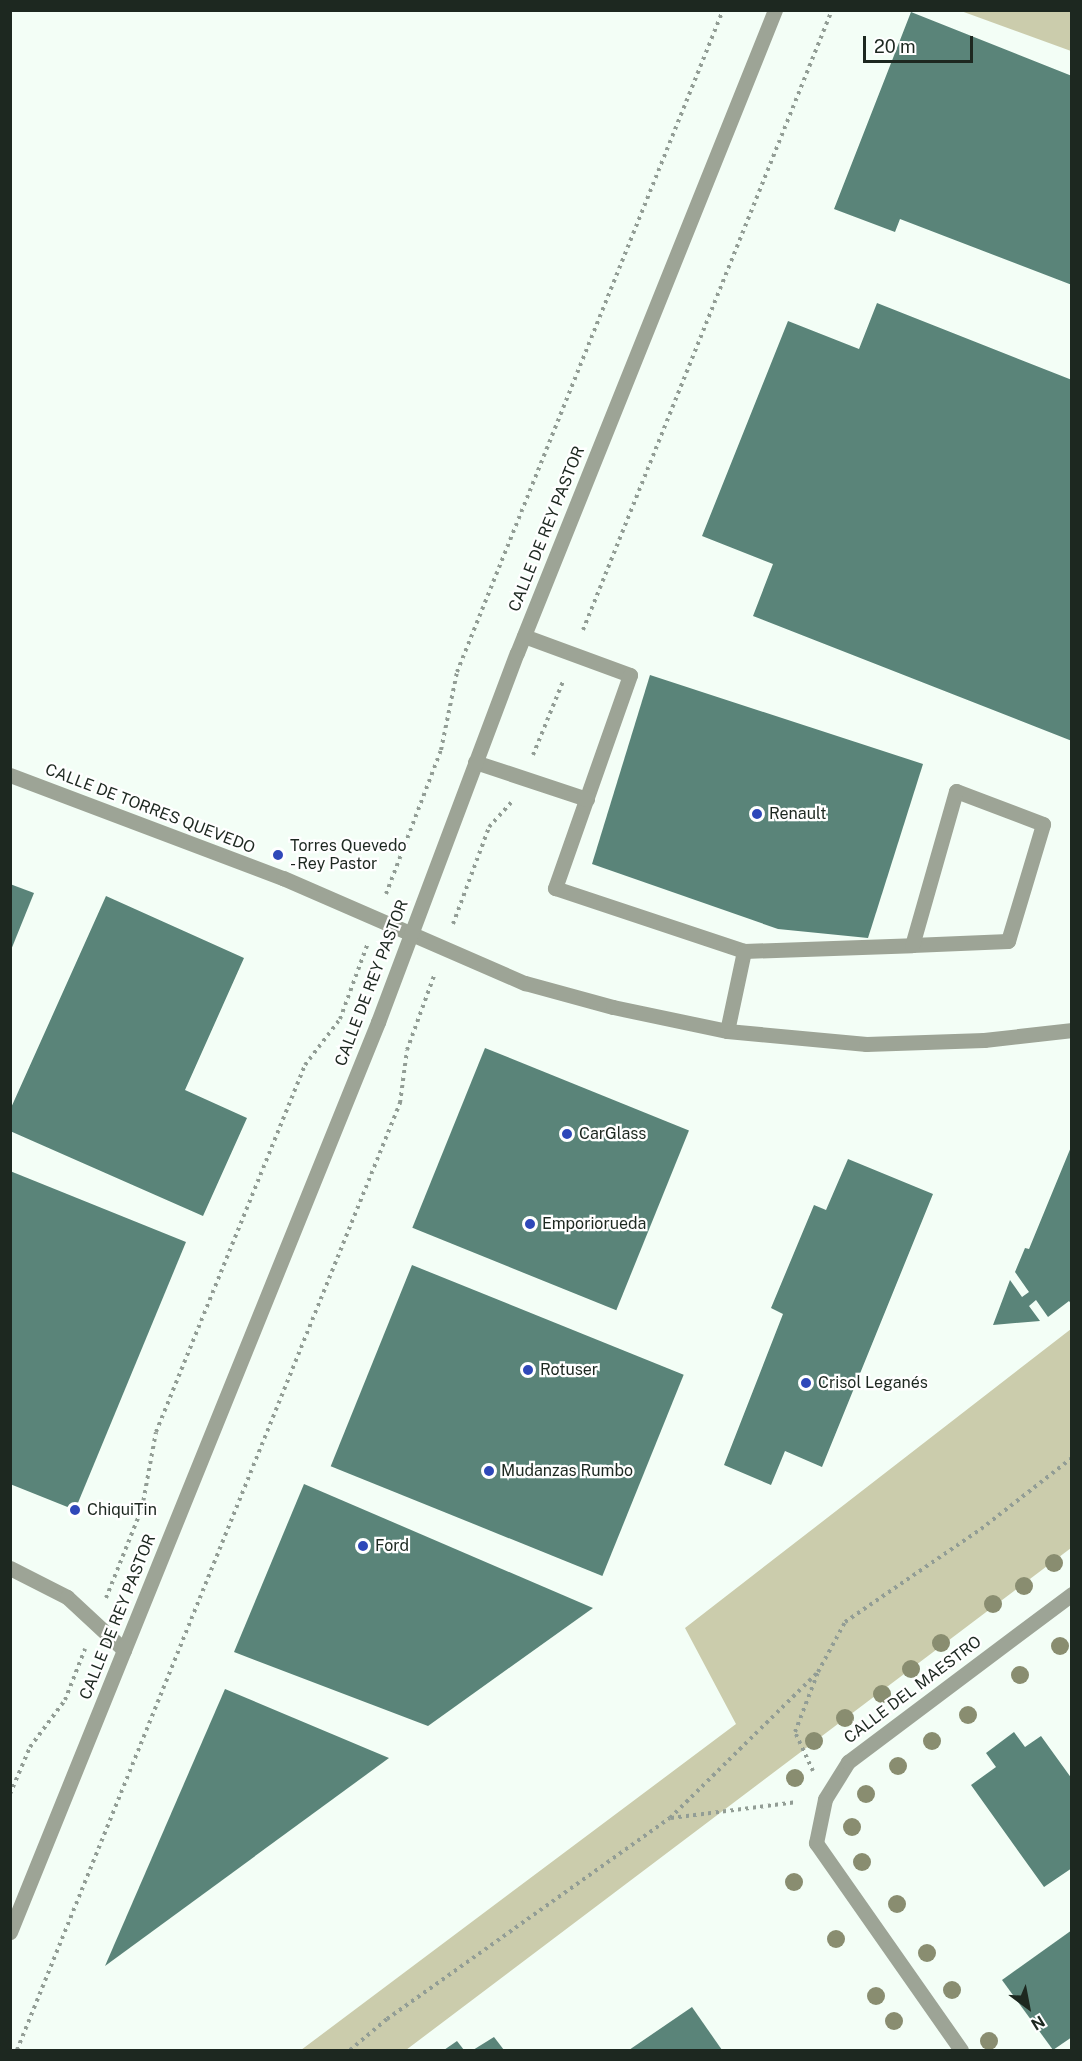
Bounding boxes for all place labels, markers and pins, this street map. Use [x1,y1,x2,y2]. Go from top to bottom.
place label: Renault [769,804,827,824]
marker: Renault [750,807,764,821]
place label: Torres Quevedo - Rey Pastor [290,836,407,874]
marker: Torres Quevedo - Rey Pastor [271,848,285,862]
place label: CarGlass [579,1124,646,1144]
marker: CarGlass [560,1127,574,1141]
place label: Emporiorueda [542,1214,646,1234]
marker: Emporiorueda [523,1217,537,1231]
place label: Rotuser [540,1360,598,1380]
marker: Rotuser [521,1363,535,1377]
place label: Crisol Leganés [818,1373,928,1393]
marker: Crisol Leganés [799,1376,813,1390]
place label: Mudanzas Rumbo [501,1461,633,1481]
marker: Mudanzas Rumbo [482,1464,496,1478]
place label: ChiquiTin [87,1500,157,1520]
marker: ChiquiTin [68,1503,82,1517]
place label: Ford [375,1536,409,1556]
marker: Ford [356,1539,370,1553]

